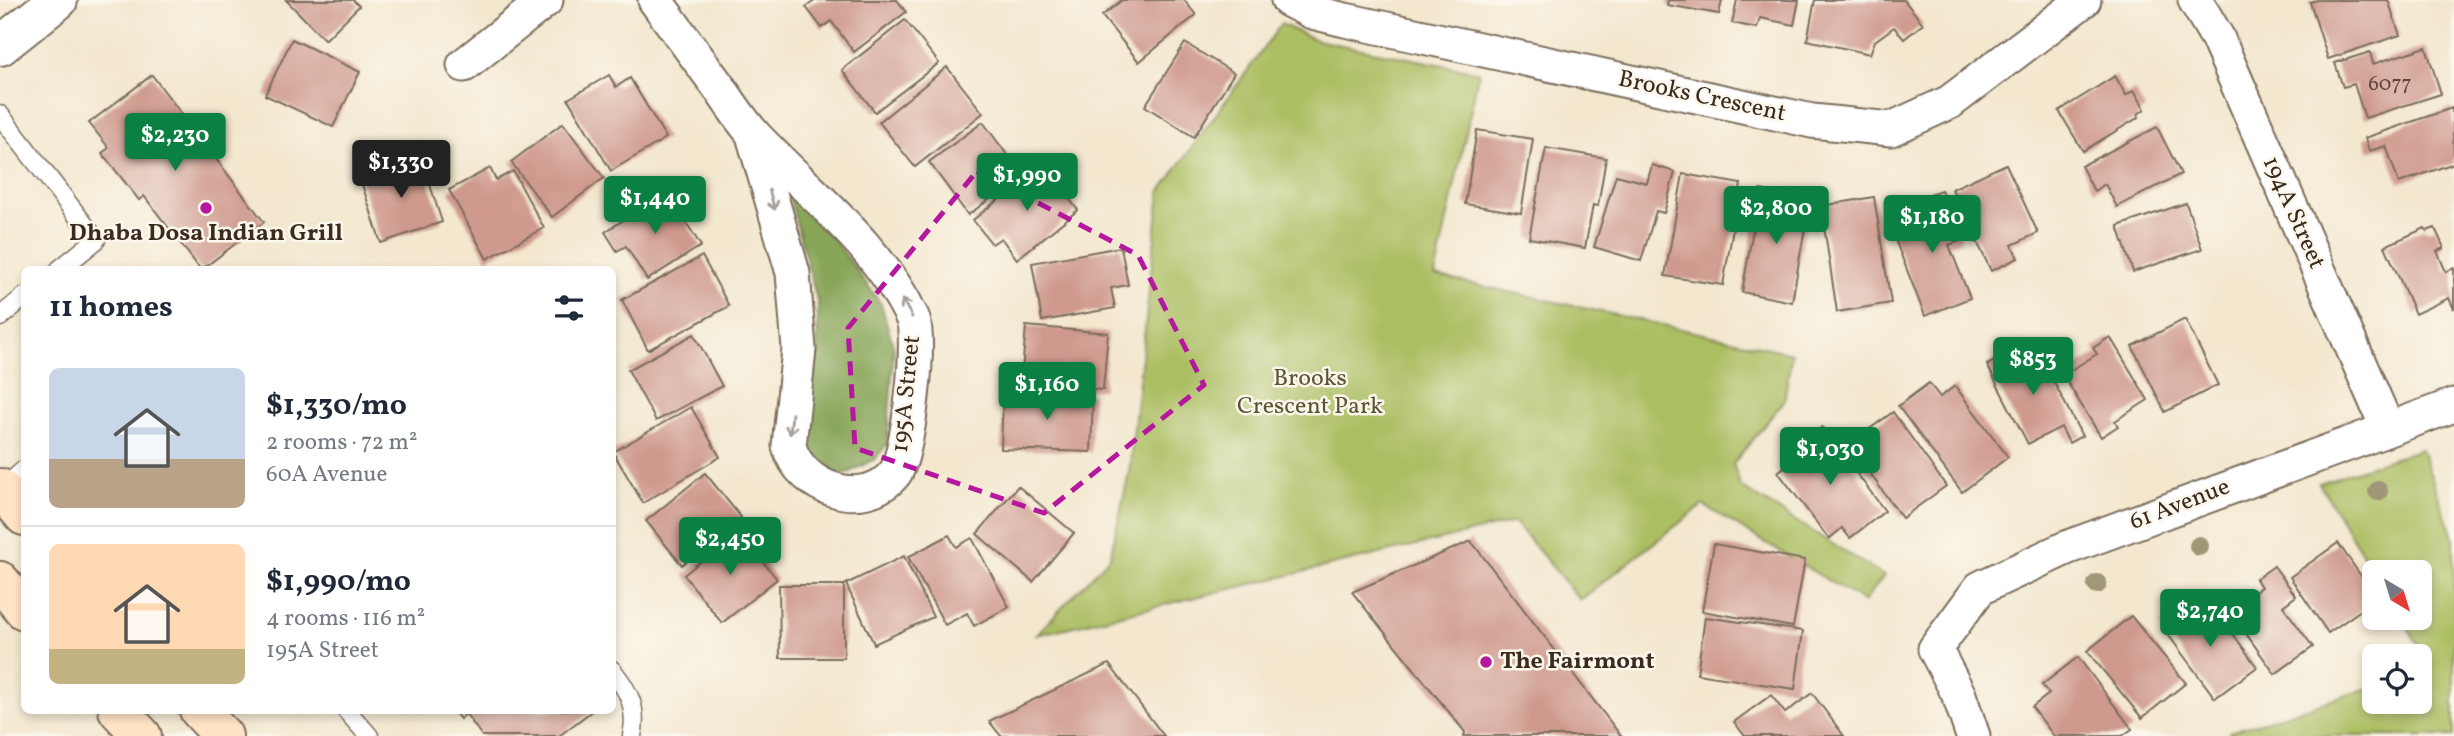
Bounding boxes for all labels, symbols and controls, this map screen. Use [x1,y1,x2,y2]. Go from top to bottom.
street label: Brooks Crescent [1615,63,1789,131]
house number: 6077 [2368,70,2412,99]
pin: $2,230 [118,114,232,173]
text: $2,230 [141,120,209,152]
pin: $1,330 [344,140,458,200]
text: $1,330 [368,147,434,179]
street label: 194A Street [2253,151,2333,275]
pin: $1,990 [970,154,1084,213]
text: $1,990 [993,160,1061,192]
pin: $1,440 [598,176,712,236]
text: $1,440 [620,183,690,215]
pin: $2,800 [1719,187,1833,246]
one-way arrow [767,189,780,211]
text: $2,800 [1740,193,1812,225]
pin: $1,180 [1875,196,1989,255]
marker: Dhaba Dosa Indian Grill [198,200,214,216]
text: $1,180 [1900,202,1964,234]
place label: Dhaba Dosa Indian Grill [69,217,343,251]
text: 11 homes [49,287,173,329]
icon: filters [550,289,588,327]
one-way arrow [900,298,913,319]
street label: 195A Street [884,334,930,454]
pin: $853 [1992,338,2074,397]
text: $853 [2009,344,2057,376]
pin: $1,160 [990,362,1104,422]
park label: Brooks Crescent Park [1237,362,1383,424]
text: $1,160 [1015,369,1079,401]
text: $1,330/mo [266,385,407,427]
icon: home [105,396,189,480]
one-way arrow [784,412,797,435]
text: 2 rooms · 72 m² [266,427,417,459]
pin: $1,030 [1773,428,1887,487]
text: $1,030 [1796,434,1864,466]
text: 60A Avenue [266,459,388,491]
street label: 61 Avenue [2125,470,2235,540]
pin: $2,450 [673,518,787,577]
text: $2,450 [695,524,765,556]
north arrow [2362,560,2432,630]
map controls [2362,560,2432,714]
text: $1,990/mo [266,561,411,603]
icon: home [105,572,189,656]
pin: $2,740 [2153,590,2267,649]
text: $2,740 [2176,596,2244,628]
text: 4 rooms · 116 m² [266,603,425,635]
text: 195A Street [266,635,379,667]
button: locate [2362,644,2432,714]
place label: The Fairmont [1500,645,1654,679]
marker: The Fairmont [1478,654,1494,670]

